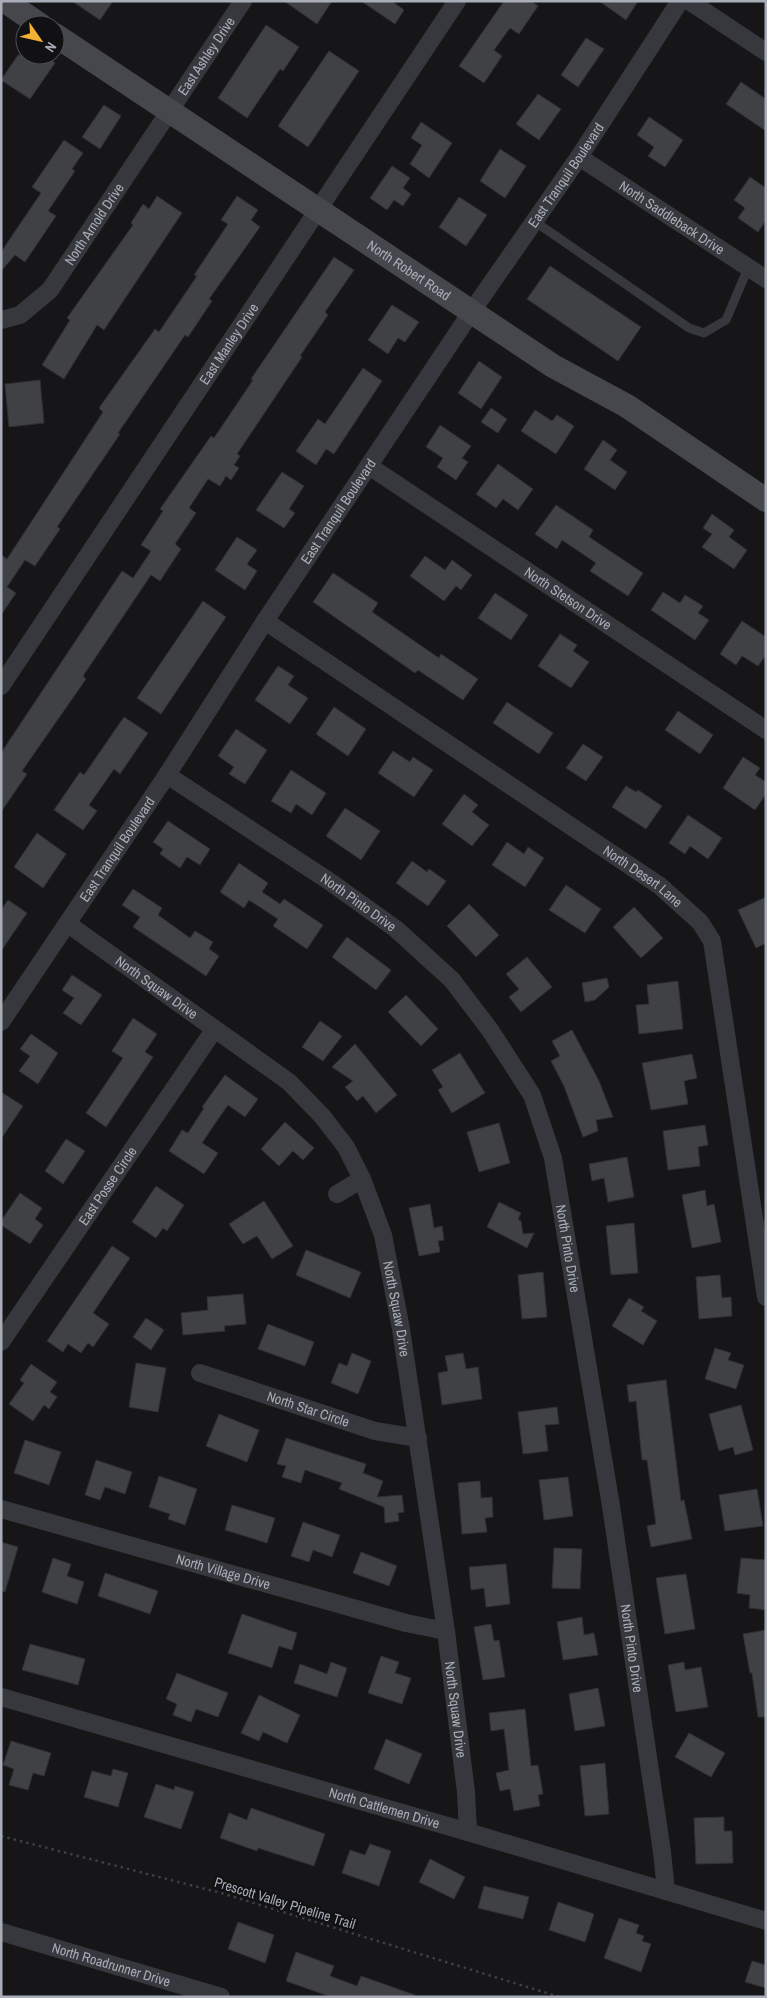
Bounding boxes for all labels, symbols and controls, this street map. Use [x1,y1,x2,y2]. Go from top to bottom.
street label: East Ashley Drive [174,13,239,99]
north arrow [15,15,65,65]
text: N [41,39,61,56]
street label: East Tranquil Boulevard [524,119,608,231]
street label: North Saddleback Drive [616,177,728,259]
street label: North Arnold Drive [60,180,128,268]
street label: North Robert Road [364,236,454,304]
street label: East Manley Drive [195,300,262,388]
street label: East Tranquil Boulevard [297,455,380,567]
street label: North Stetson Drive [521,563,615,634]
street label: East Tranquil Boulevard [75,793,159,905]
street label: North Desert Lane [600,841,686,911]
street label: North Pinto Drive [317,869,400,935]
street label: North Squaw Drive [112,952,201,1023]
street label: East Posse Circle [74,1143,141,1229]
street label: North Pinto Drive [552,1203,584,1294]
street label: North Squaw Drive [379,1259,414,1358]
street label: North Star Circle [265,1387,352,1431]
street label: North Village Drive [174,1550,272,1593]
street label: North Pinto Drive [617,1603,647,1694]
street label: North Squaw Drive [441,1660,471,1759]
street label: North Cattlemen Drive [327,1783,442,1832]
street label: Prescott Valley Pipeline Trail [212,1873,358,1933]
street label: North Roadrunner Drive [50,1939,173,1991]

